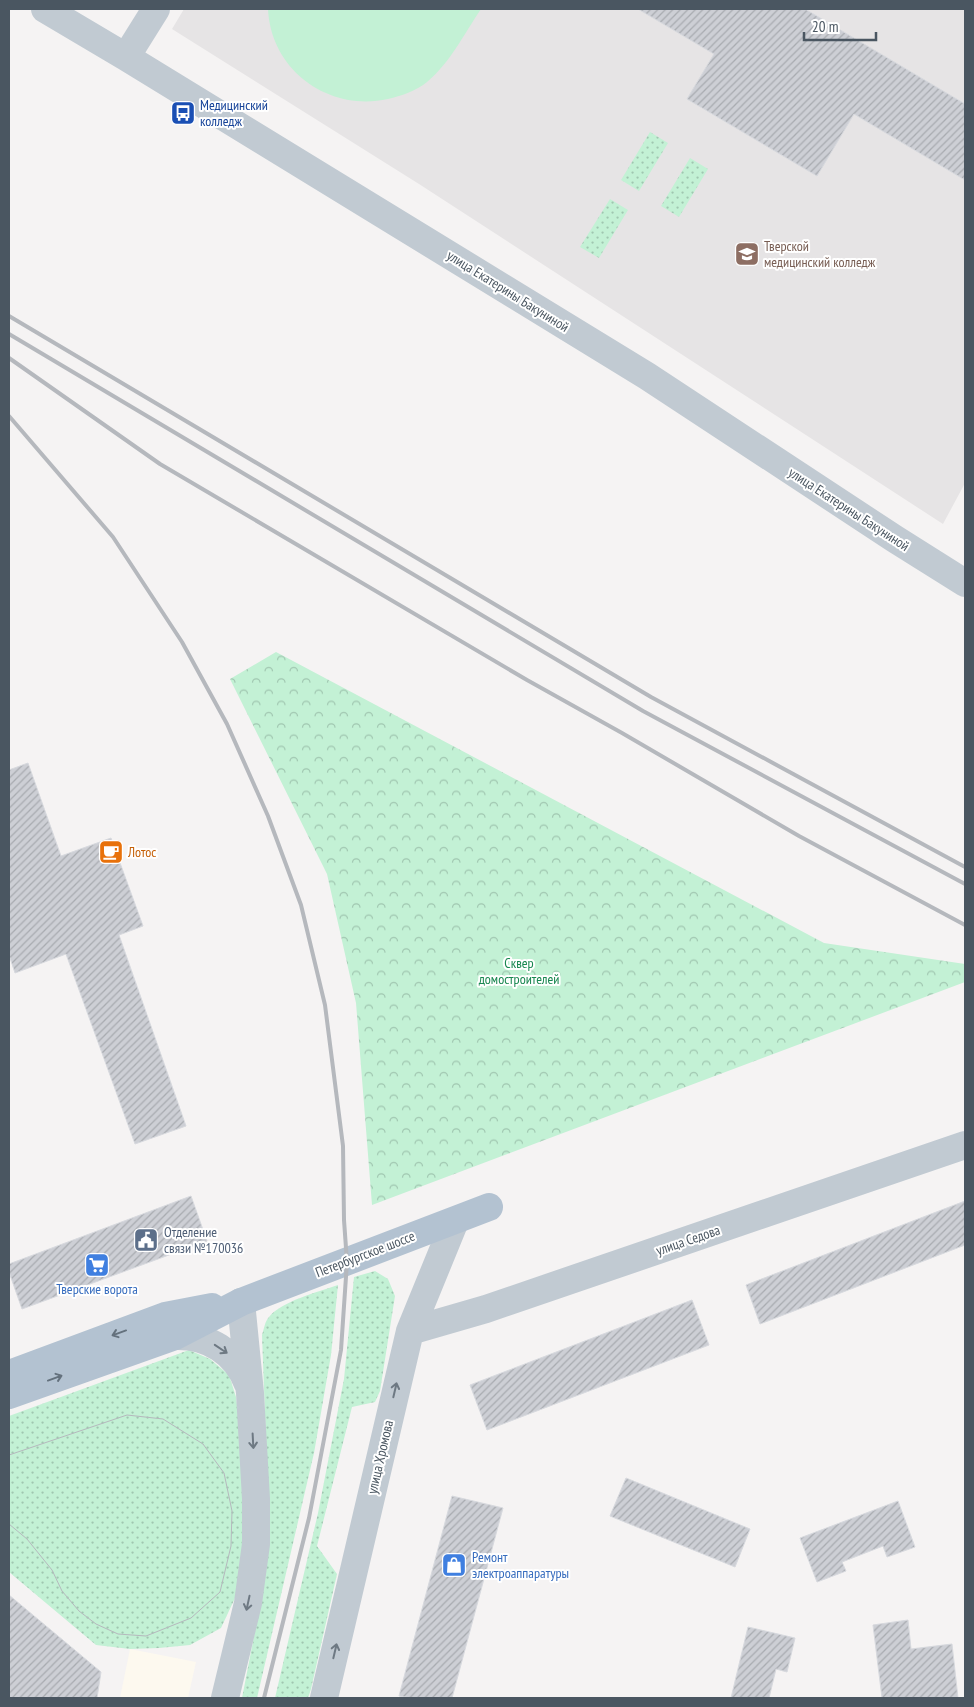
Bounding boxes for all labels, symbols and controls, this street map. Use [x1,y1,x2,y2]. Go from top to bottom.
scale bar [804,10,876,42]
text: 20 m [812,17,838,36]
place label: Медицинский колледж [200,96,268,130]
bus stop icon: Медицинский колледж [170,100,196,126]
place label: Тверской медицинский колледж [764,237,876,271]
school or university icon: Тверской медицинский колледж [734,241,760,267]
street label: улица Екатерины Бакуниной [444,246,572,336]
street label: улица Екатерины Бакуниной [785,463,913,555]
cafe icon: Лотос [98,839,124,865]
place label: Лотос [127,843,156,861]
park label: Сквер домостроителей [479,954,559,988]
street label: улица Седова [654,1221,722,1259]
place label: Отделение связи №170036 [164,1223,243,1257]
public building icon: Отделение связи №170036 [133,1227,159,1253]
street label: Петербургское шоссе [313,1227,418,1281]
supermarket icon: Тверские ворота [84,1252,110,1278]
place label: Тверские ворота [56,1280,138,1298]
one-way arrow [112,1329,128,1338]
one-way arrow [213,1344,227,1354]
one-way arrow [46,1373,62,1383]
one-way arrow [391,1383,400,1399]
street label: улица Хромова [363,1418,397,1496]
one-way arrow [248,1433,257,1449]
place label: Ремонт электроаппаратуры [472,1548,569,1582]
shop icon: Ремонт электроаппаратуры [441,1552,467,1578]
one-way arrow [243,1595,252,1611]
one-way arrow [331,1643,340,1659]

